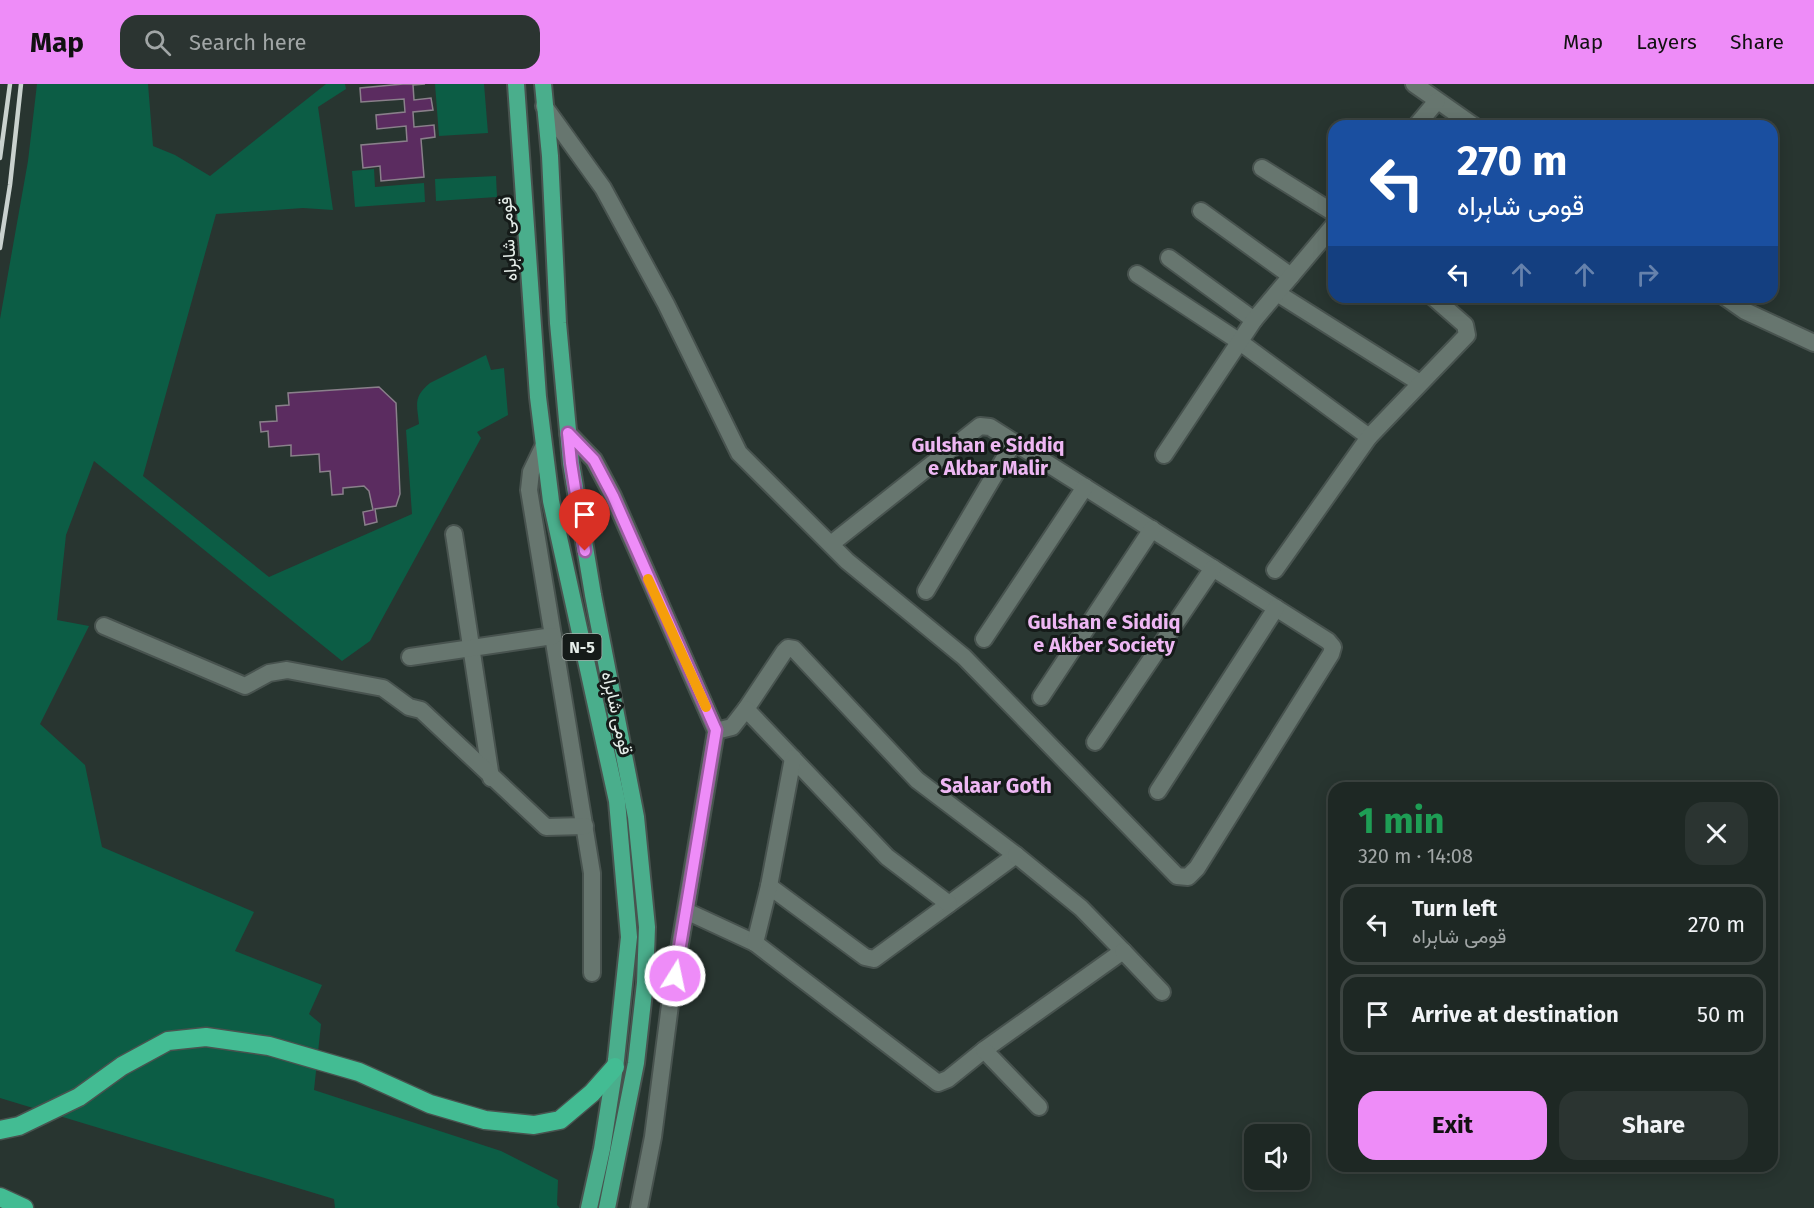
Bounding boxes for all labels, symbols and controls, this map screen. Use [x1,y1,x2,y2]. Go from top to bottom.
search box [120,15,540,69]
text: Map [30,26,84,59]
icon: search [141,26,174,59]
text: Search here [189,29,307,56]
text: Map [1563,29,1603,55]
text: Layers [1636,29,1697,55]
text: Share [1730,29,1784,55]
text: 270 m [1457,136,1568,186]
icon: left [1358,144,1436,222]
text: قومی شاہراہ [1457,190,1584,222]
street label: قومی شاہراہ [494,196,523,282]
icon: left [1442,258,1475,291]
icon: ahead [1505,258,1538,291]
icon: ahead [1568,258,1601,291]
icon: right [1631,258,1664,291]
district label: Gulshan e Siddiq e Akbar Malir [911,433,1065,480]
pin [559,489,610,551]
icon: arrive [568,498,601,531]
district label: Gulshan e Siddiq e Akber Society [1027,610,1181,657]
road number: N-5 [562,634,602,660]
street label: قومی شاہراہ [596,669,637,757]
district label: Salaar Goth [940,773,1052,799]
text: 1 min [1358,799,1445,843]
button: close [1685,802,1748,865]
text: 320 m · 14:08 [1358,844,1473,868]
text: Turn left [1412,895,1497,922]
icon: left [1361,908,1394,941]
text: 270 m [1688,911,1745,938]
text: قومی شاہراہ [1412,924,1506,948]
position arrow [643,944,707,1008]
icon: arrive [1361,998,1394,1031]
text: Arrive at destination [1412,1001,1619,1028]
text: 50 m [1697,1001,1745,1028]
button: Exit [1358,1091,1547,1160]
button: Share [1559,1091,1748,1160]
map controls [1244,1124,1310,1190]
button: sound [1244,1124,1310,1190]

